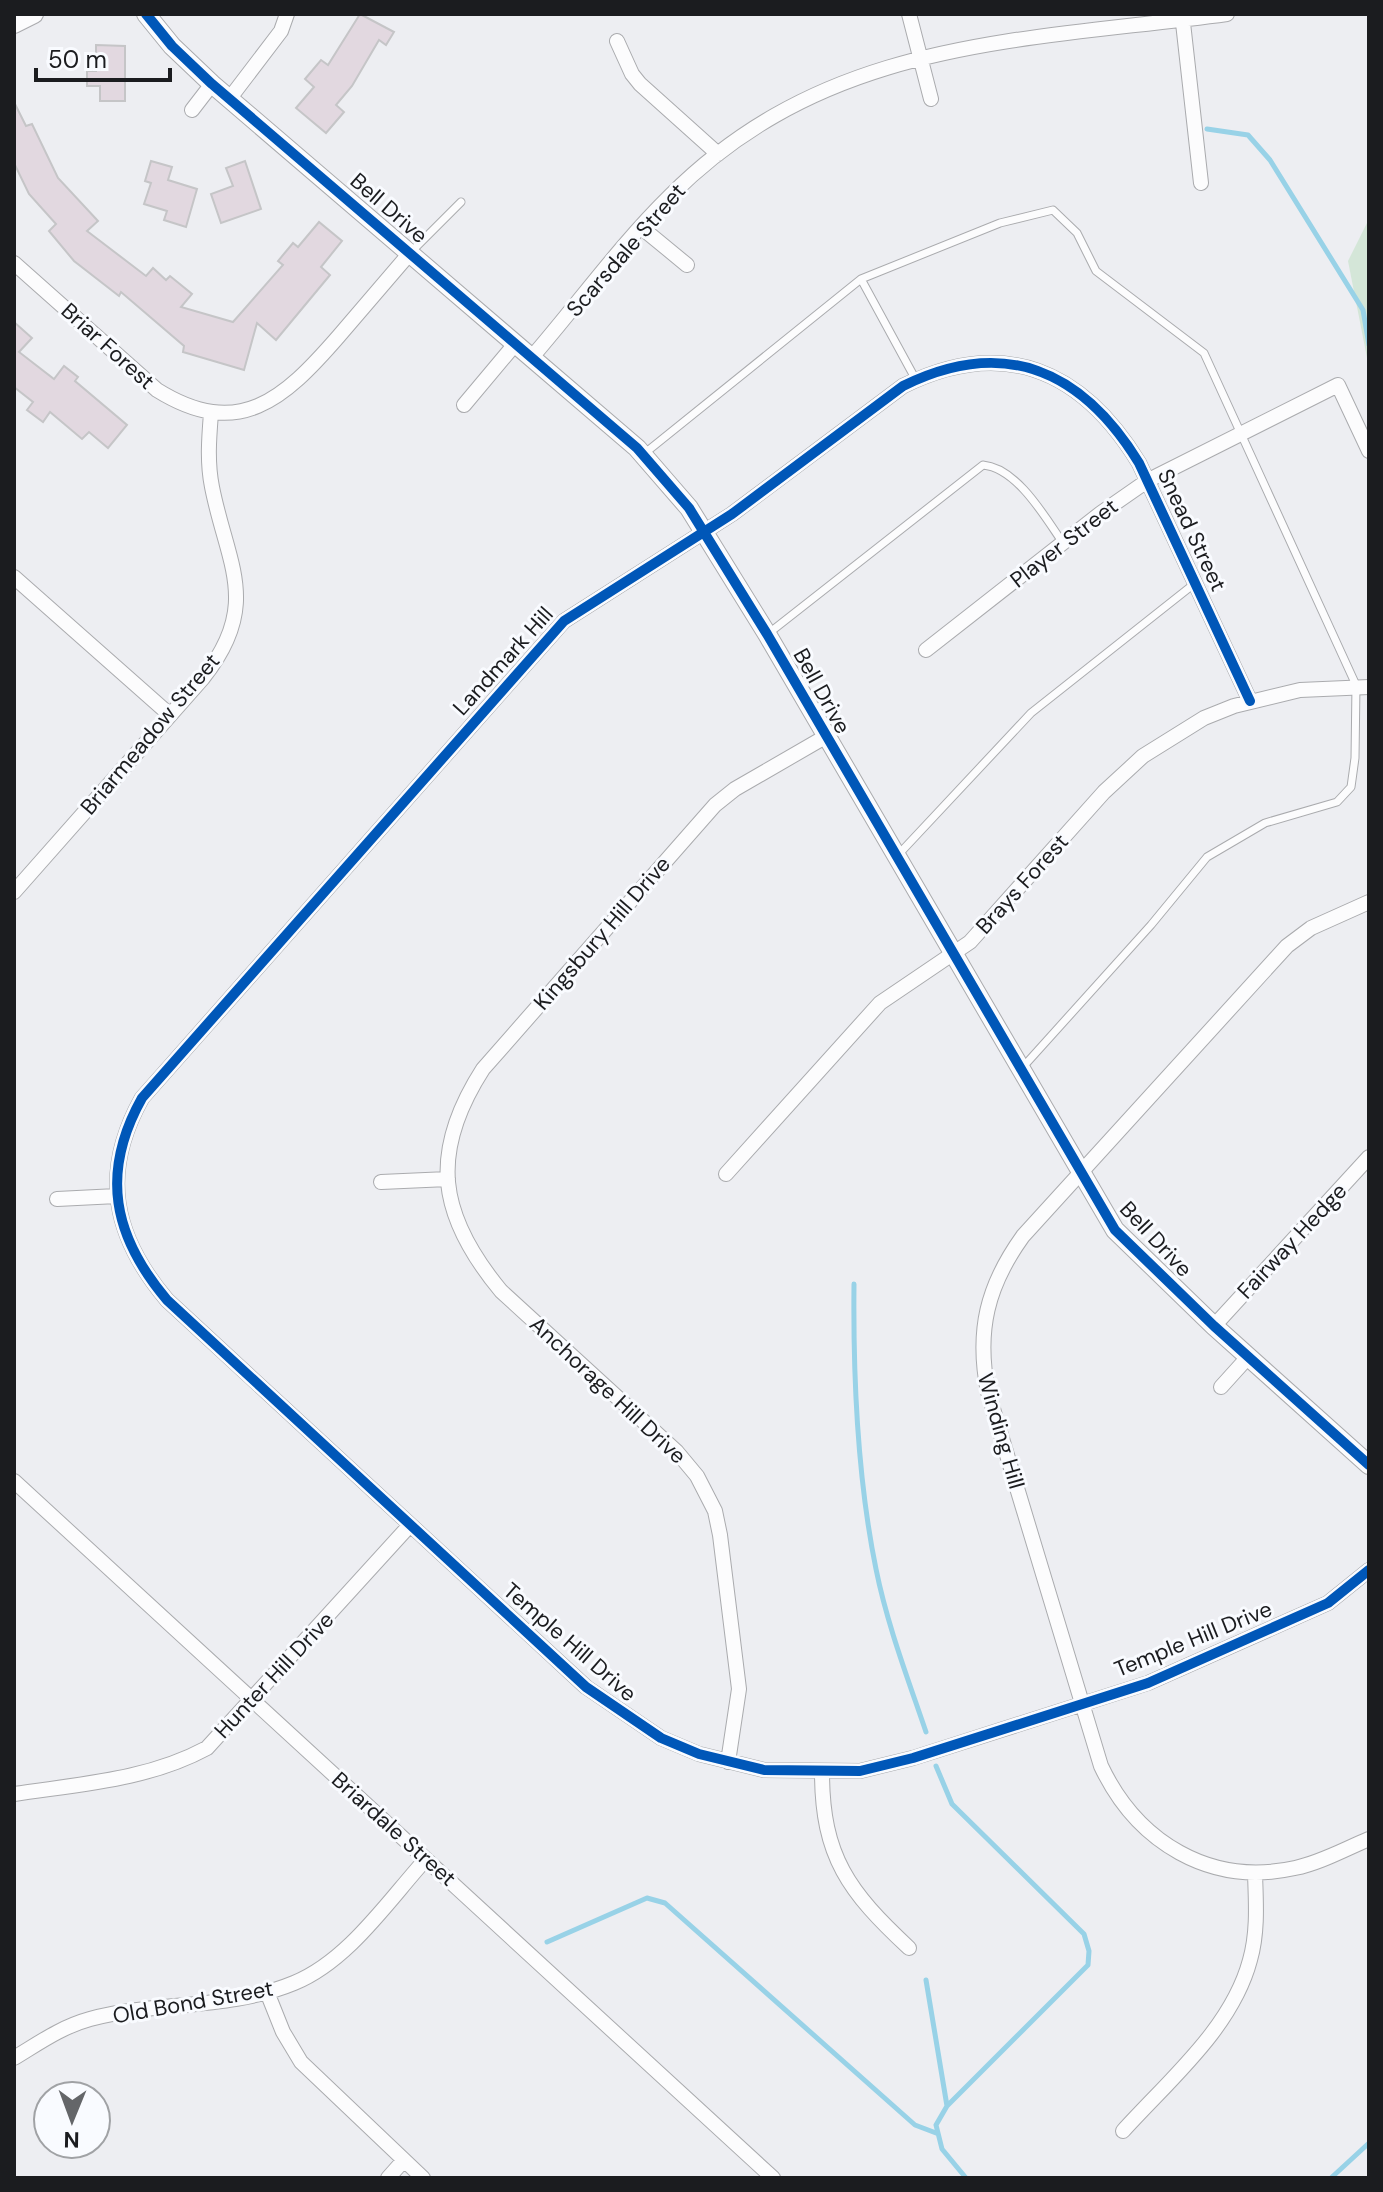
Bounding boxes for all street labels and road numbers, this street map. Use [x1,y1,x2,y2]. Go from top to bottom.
street label: Bell Drive [344,166,434,250]
street label: Scarsdale Street [560,177,692,323]
street label: Briar Forest [55,296,161,396]
street label: Snead Street [1151,464,1233,596]
street label: Player Street [1004,492,1124,594]
street label: Landmark Hill [446,600,560,722]
street label: Bell Drive [787,643,857,739]
street label: Briarmeadow Street [74,647,226,821]
street label: Brays Forest [969,828,1075,940]
street label: Kingsbury Hill Drive [527,850,677,1016]
street label: Fairway Hedge [1231,1177,1353,1305]
street label: Bell Drive [1114,1195,1198,1283]
street label: Anchorage Hill Drive [524,1310,692,1470]
street label: Winding Hill [971,1370,1031,1492]
street label: Temple Hill Drive [497,1576,643,1708]
street label: Temple Hill Drive [1110,1594,1276,1684]
street label: Hunter Hill Drive [208,1605,340,1745]
street label: Briardale Street [326,1765,462,1893]
street label: Old Bond Street [110,1974,276,2030]

